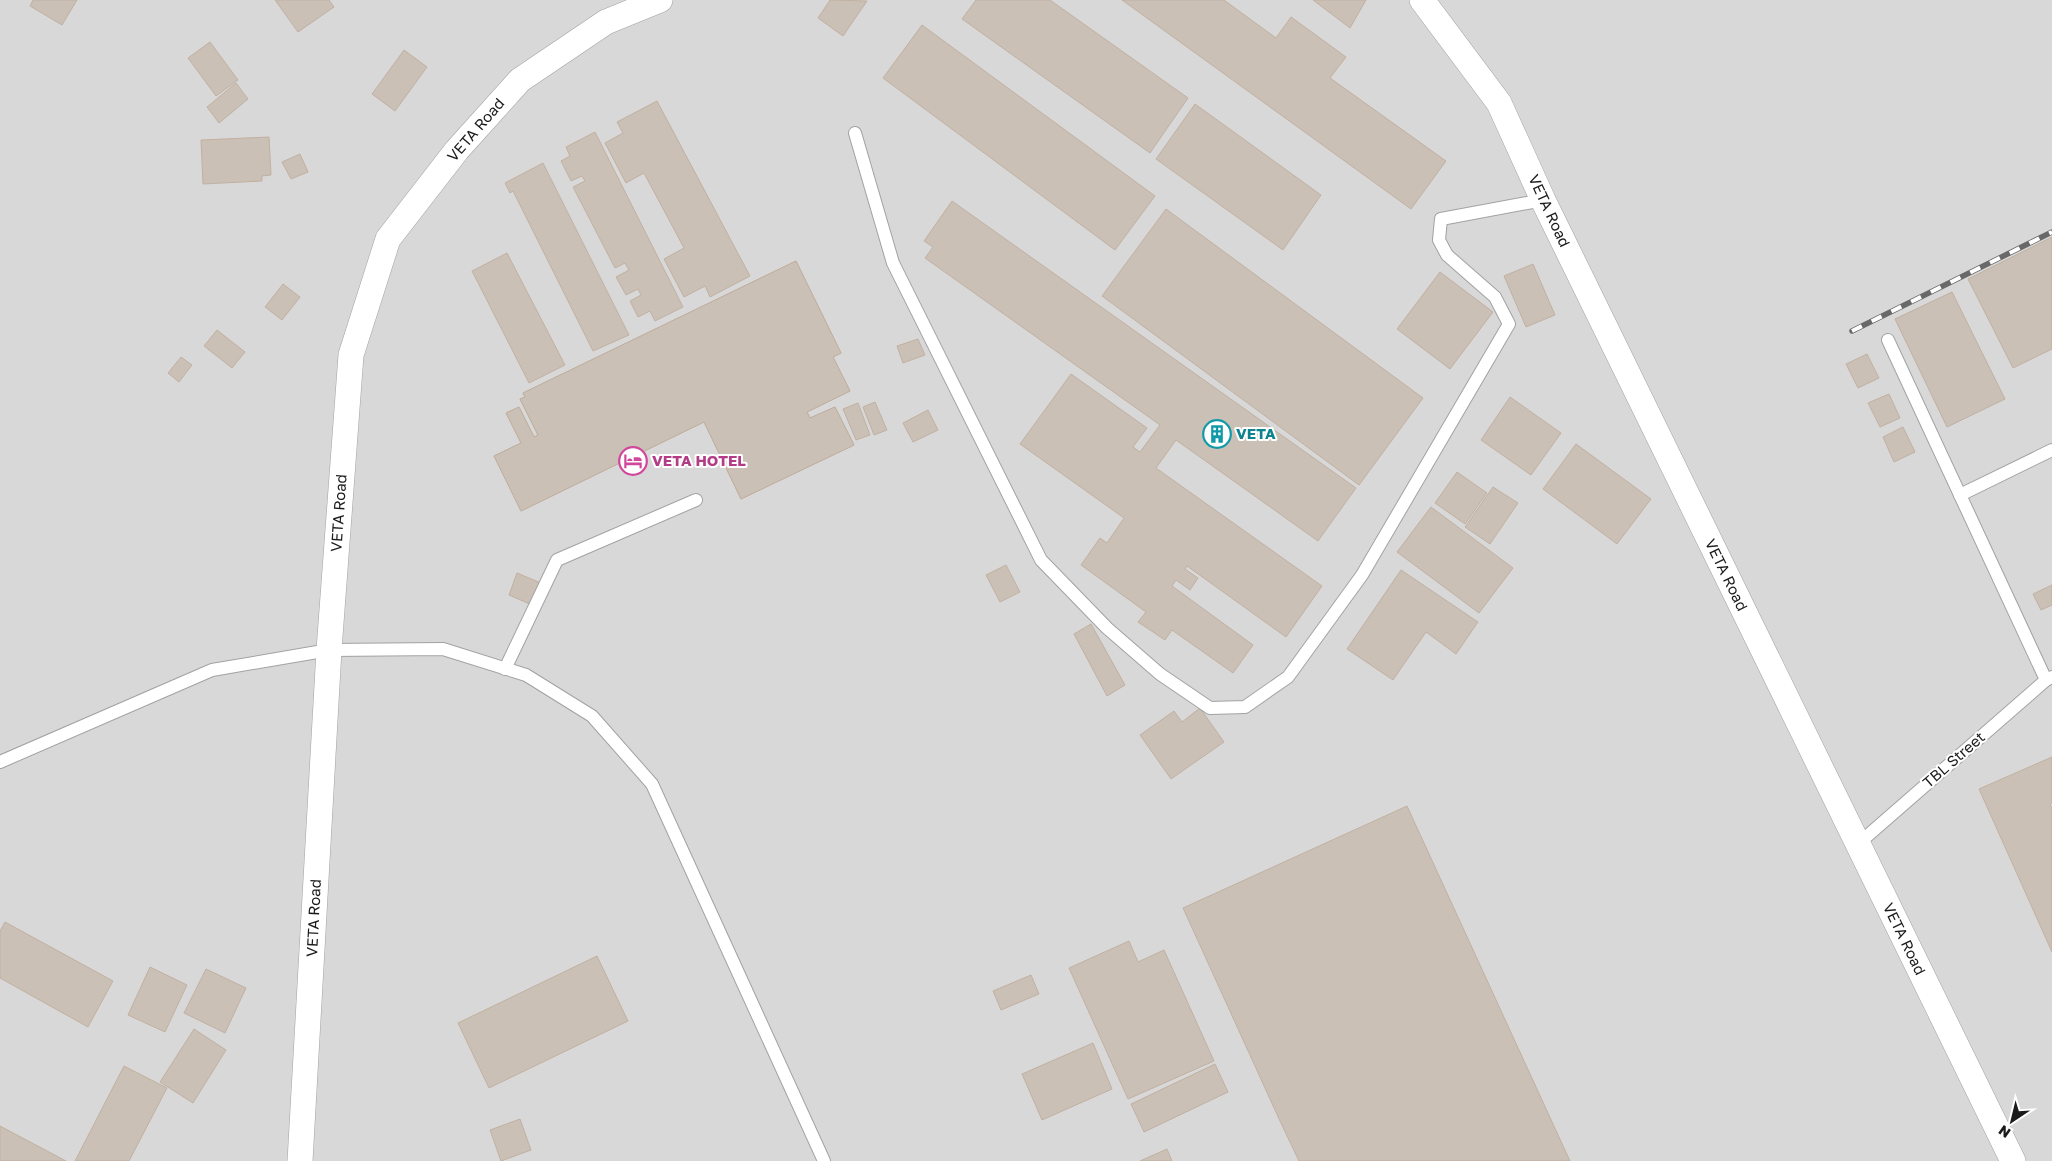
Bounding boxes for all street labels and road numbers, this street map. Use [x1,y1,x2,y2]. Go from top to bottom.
street label: VETA Road [443,94,508,165]
street label: VETA Road [1525,171,1575,250]
street label: VETA Road [326,473,350,552]
street label: VETA Road [1702,536,1752,614]
street label: TBL Street [1919,728,1988,791]
street label: VETA Road [302,879,324,957]
street label: VETA Road [1880,900,1930,978]

